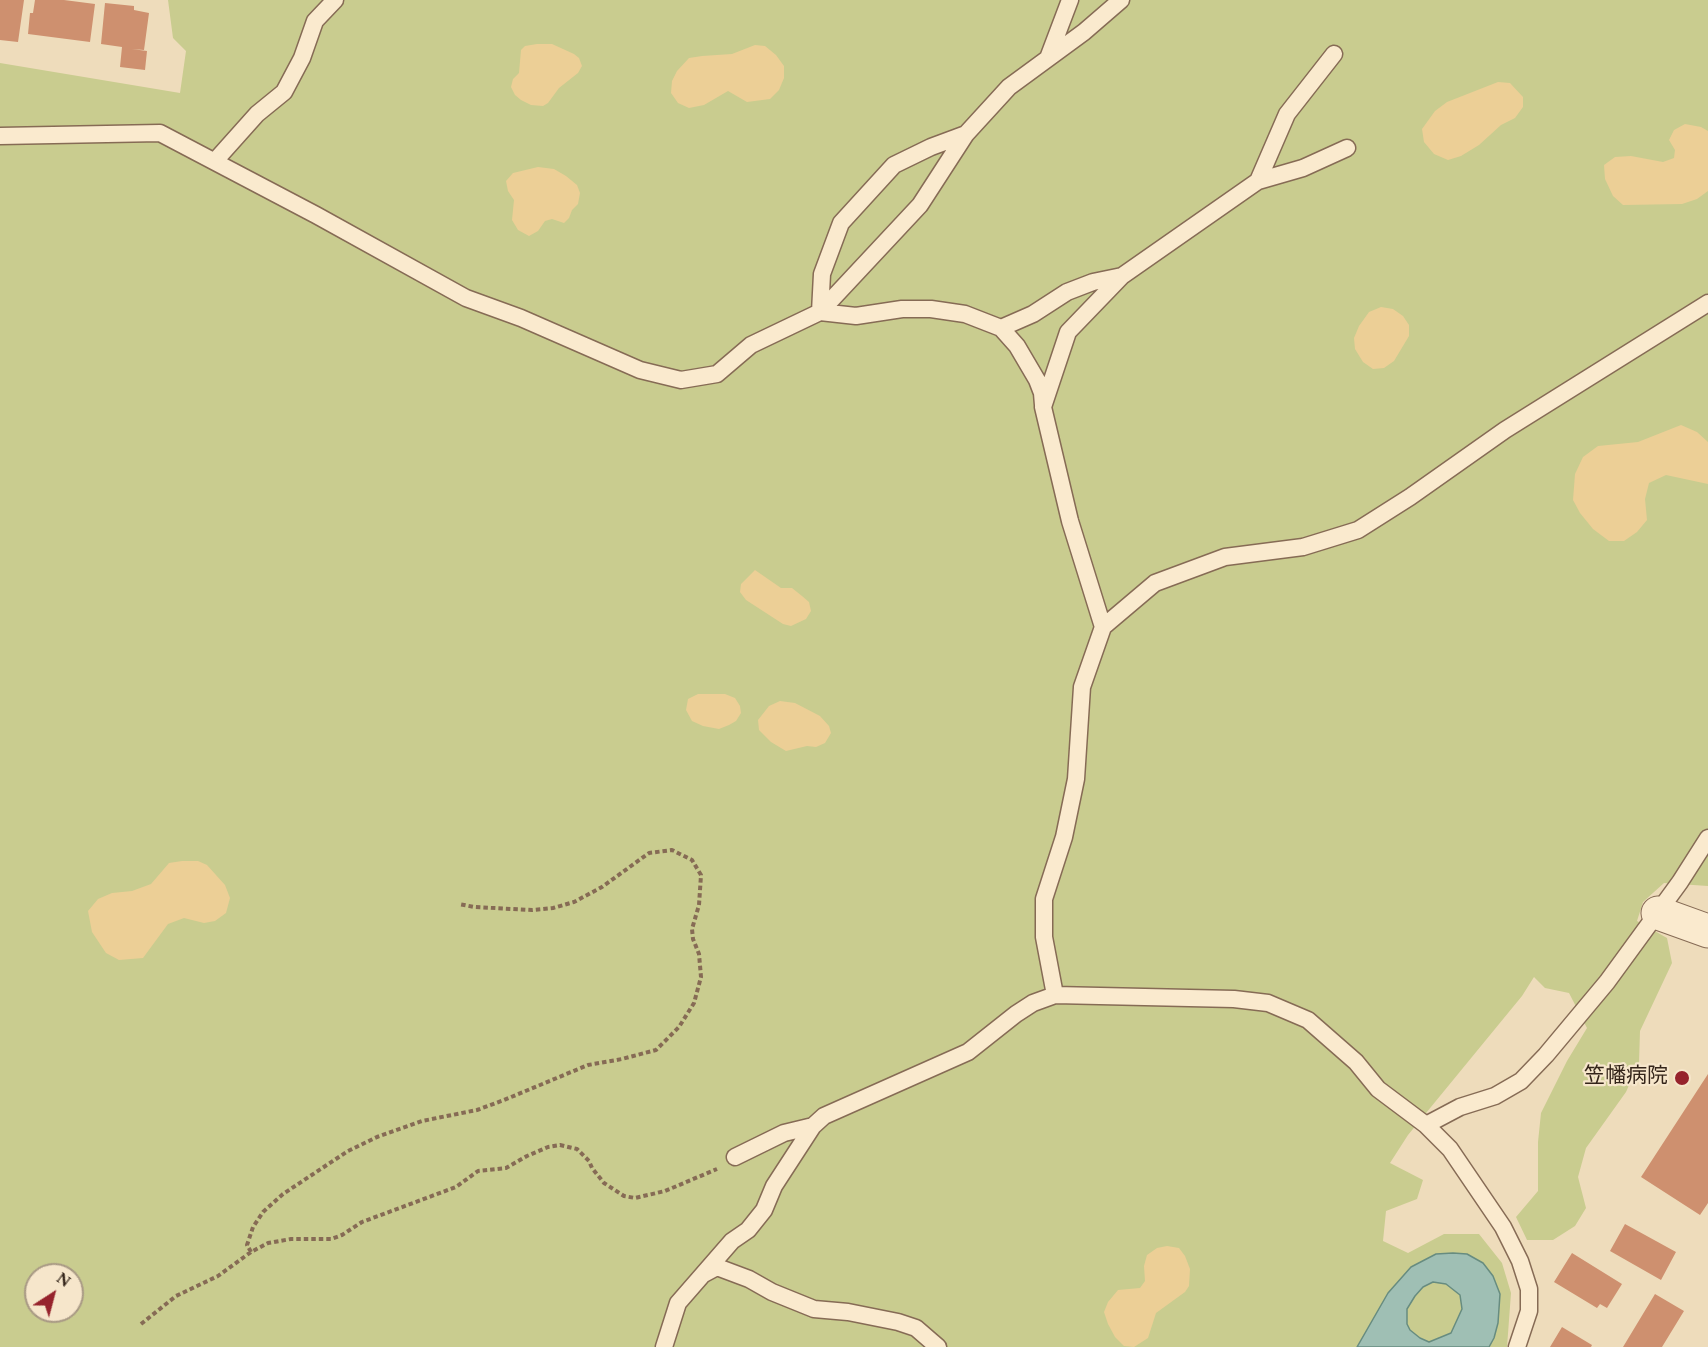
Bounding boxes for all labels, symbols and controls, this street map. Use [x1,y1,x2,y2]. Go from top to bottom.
place label: 笠幡病院 [1584,1065,1668,1091]
marker: 笠幡病院 [1673,1069,1691,1087]
north arrow [24,1263,84,1323]
text: N [51,1267,76,1294]

